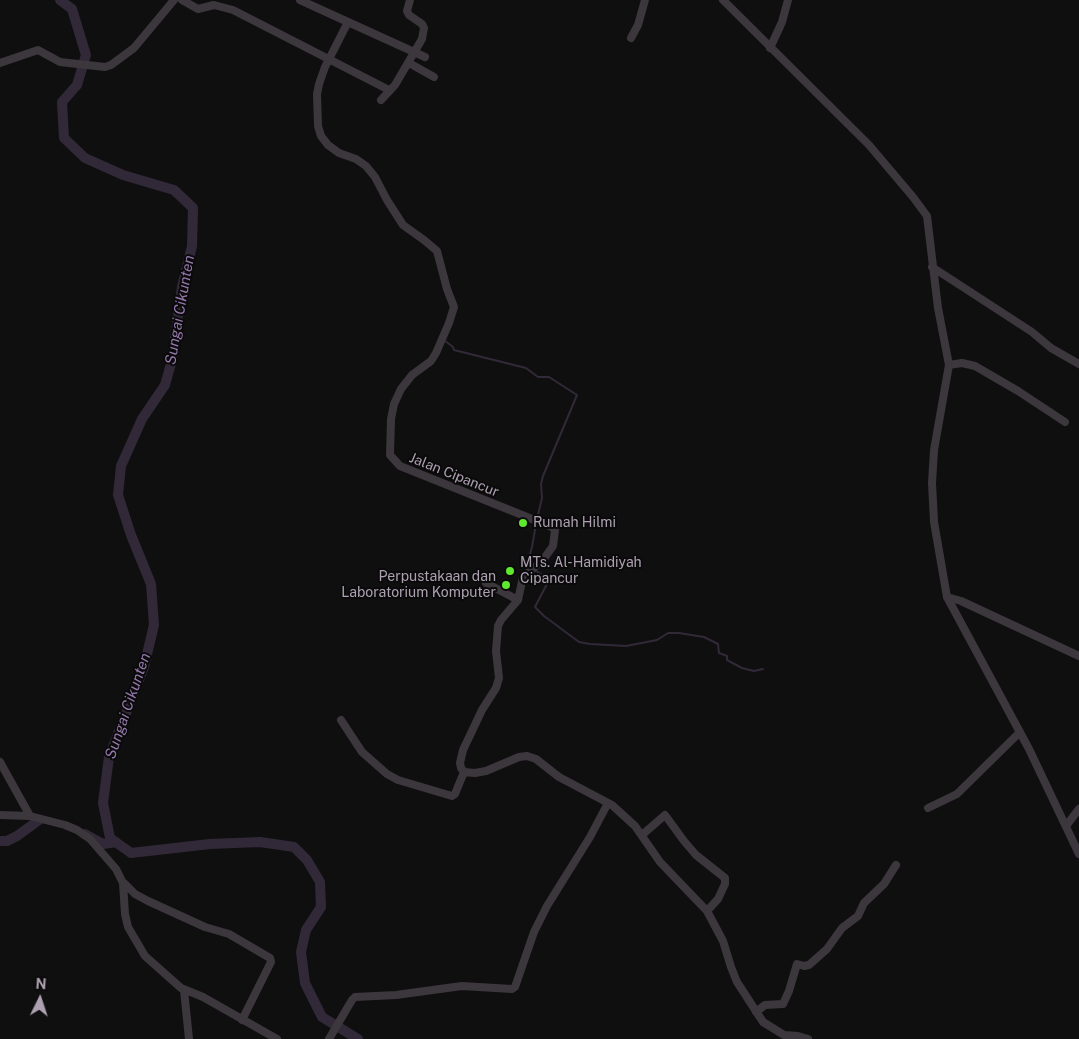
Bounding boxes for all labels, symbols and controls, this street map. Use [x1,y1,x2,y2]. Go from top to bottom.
water label: Sungai Cikunten [162,254,198,366]
street label: Jalan Cipancur [407,449,501,501]
place label: Rumah Hilmi [533,515,616,531]
marker: Rumah Hilmi [517,517,529,529]
place label: MTs. Al-Hamidiyah Cipancur [520,555,642,588]
marker: MTs. Al-Hamidiyah Cipancur [504,565,516,577]
place label: Perpustakaan dan Laboratorium Komputer [341,569,496,602]
marker: Perpustakaan dan Laboratorium Komputer [500,579,512,591]
water label: Sungai Cikunten [101,651,155,761]
north arrow [15,974,65,1024]
text: N [35,976,47,992]

